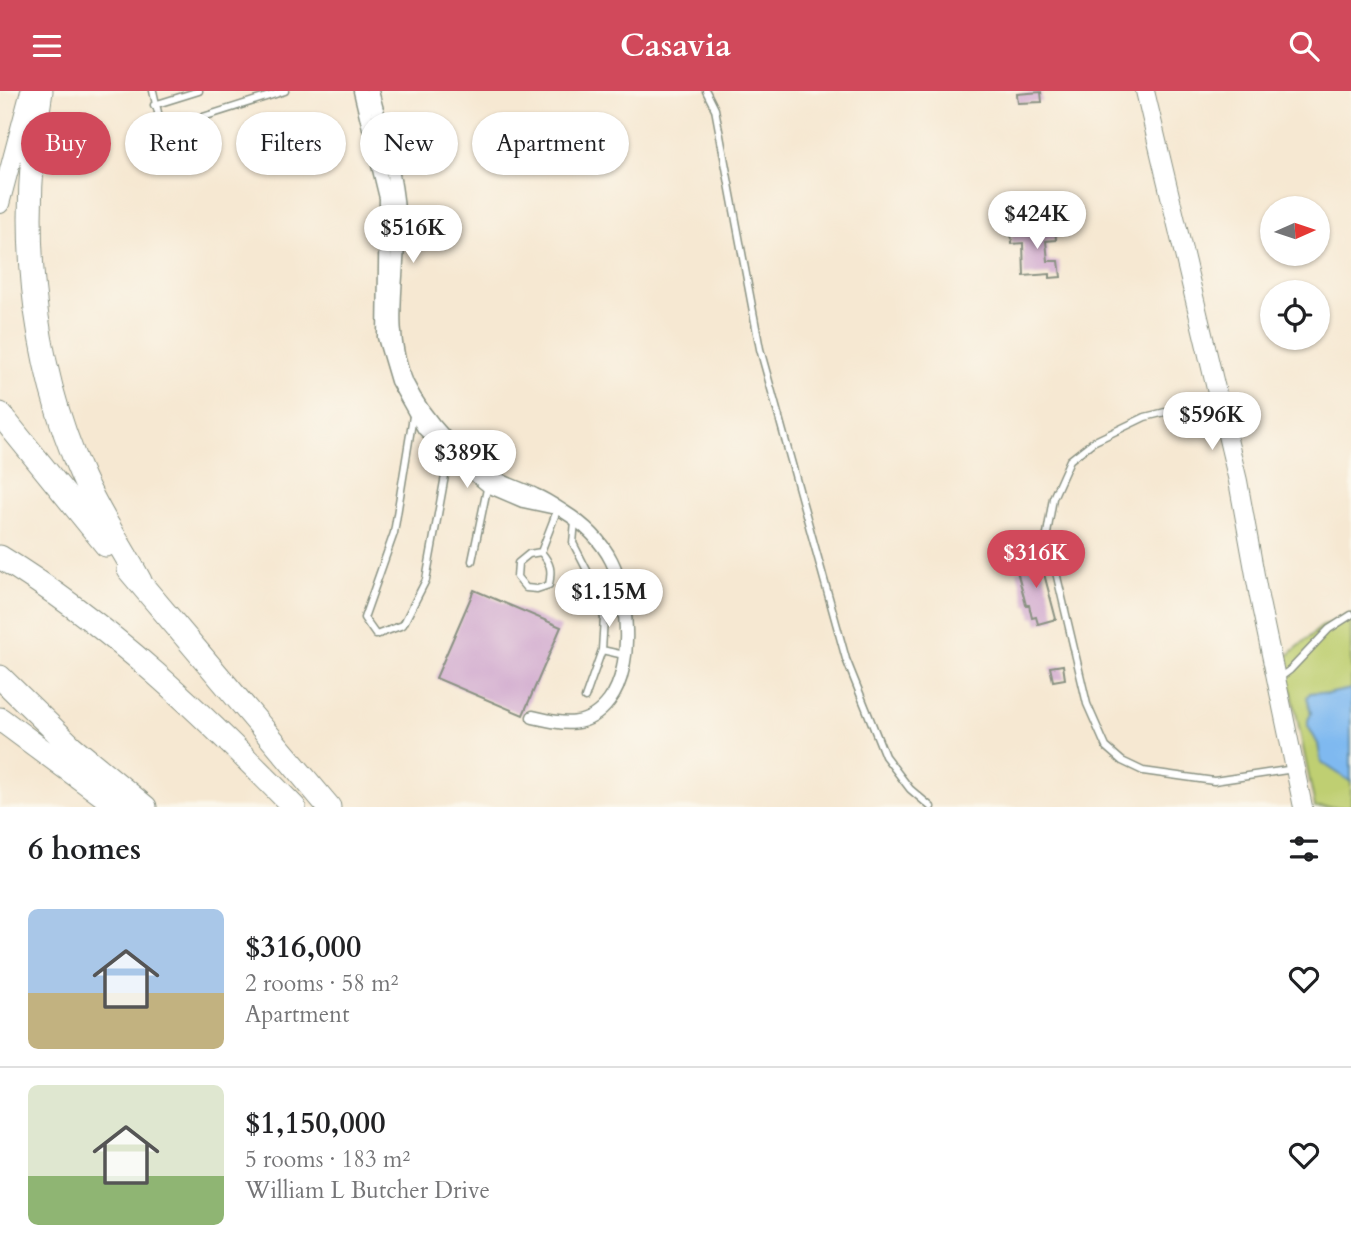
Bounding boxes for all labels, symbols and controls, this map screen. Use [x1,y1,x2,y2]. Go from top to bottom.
text: Casavia [620,24,731,68]
icon: menu [28,27,66,65]
icon: search [1285,27,1323,65]
chip: Buy [21,112,111,175]
chip: Rent [125,112,222,175]
chip: Filters [236,112,346,175]
chip: New [360,112,458,175]
chip: Apartment [472,112,629,175]
pin: $424K [988,191,1086,251]
north arrow [1260,196,1330,266]
map controls [1260,196,1330,350]
text: $424K [1004,198,1070,229]
pin: $516K [364,205,462,265]
text: $516K [380,212,446,243]
button: locate [1260,280,1330,350]
pin: $596K [1163,393,1261,452]
text: $596K [1179,399,1245,430]
pin: $389K [418,431,516,490]
text: $389K [434,437,500,468]
pin: $316K [987,531,1085,590]
text: $316K [1003,537,1069,568]
pin: $1.15M [552,569,666,629]
text: $1.15M [571,576,647,607]
text: 6 homes [28,829,141,870]
icon: filters [1285,830,1323,868]
text: $316,000 [245,927,361,968]
icon: home [84,937,168,1021]
icon: heart [1285,960,1323,998]
text: 2 rooms · 58 m² [245,968,398,999]
text: Apartment [245,999,349,1030]
text: $1,150,000 [245,1103,386,1144]
icon: home [84,1113,168,1197]
icon: heart [1285,1136,1323,1174]
text: 5 rooms · 183 m² [245,1144,410,1175]
text: William L Butcher Drive [245,1175,490,1206]

